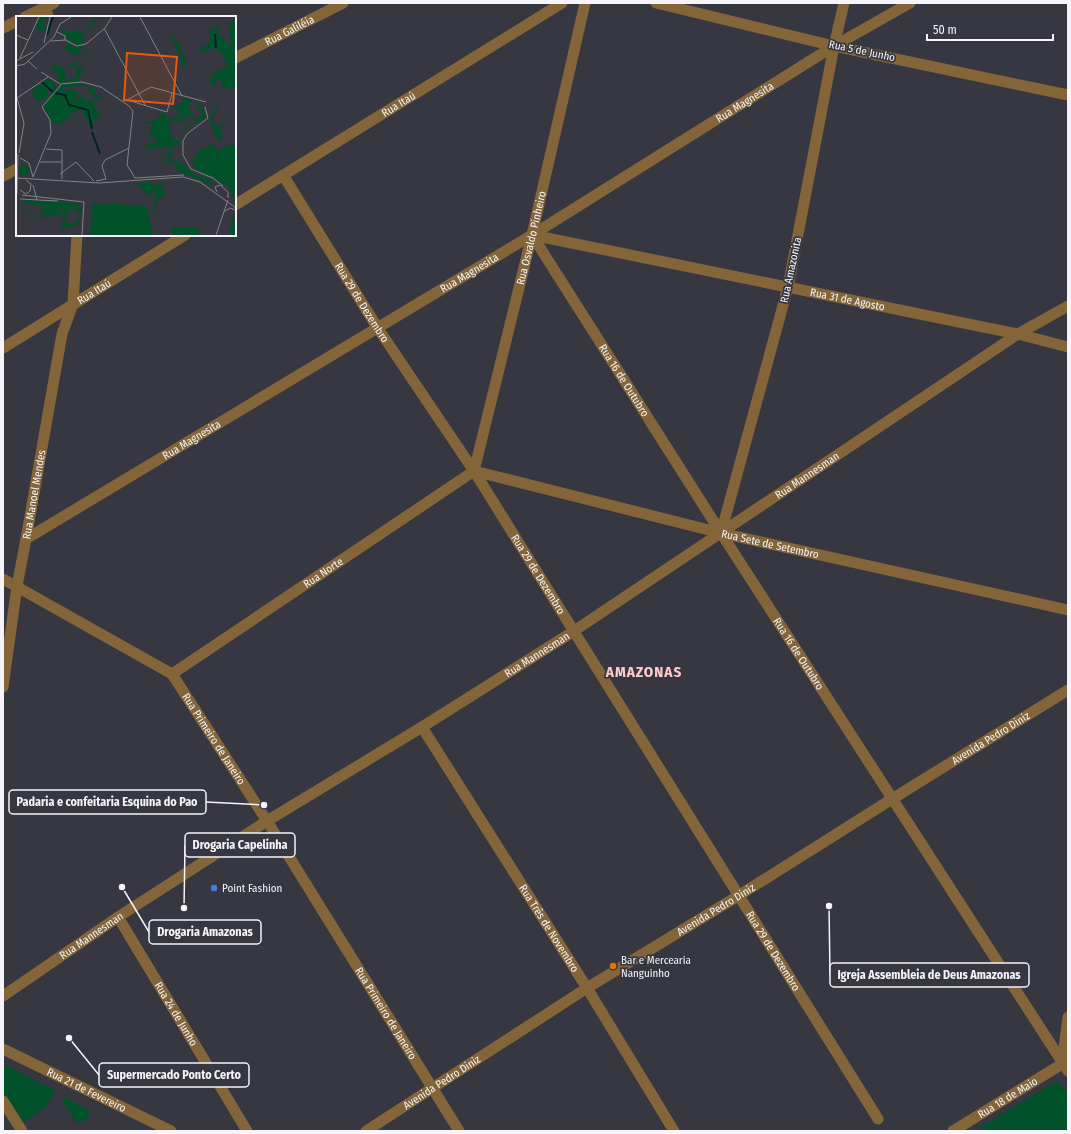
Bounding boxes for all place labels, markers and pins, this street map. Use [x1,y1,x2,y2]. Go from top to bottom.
callout: Padaria e confeitaria Esquina do Pao [9,790,206,814]
callout: Drogaria Capelinha [185,833,295,857]
place label: Point Fashion [222,882,282,895]
marker: Point Fashion [209,883,219,893]
callout: Drogaria Amazonas [149,920,261,944]
place label: Bar e Mercearia Nanguinho [621,954,691,980]
marker: Bar e Mercearia Nanguinho [608,961,618,971]
callout: Igreja Assembleia de Deus Amazonas [830,963,1029,987]
callout: Supermercado Ponto Certo [99,1063,249,1087]

